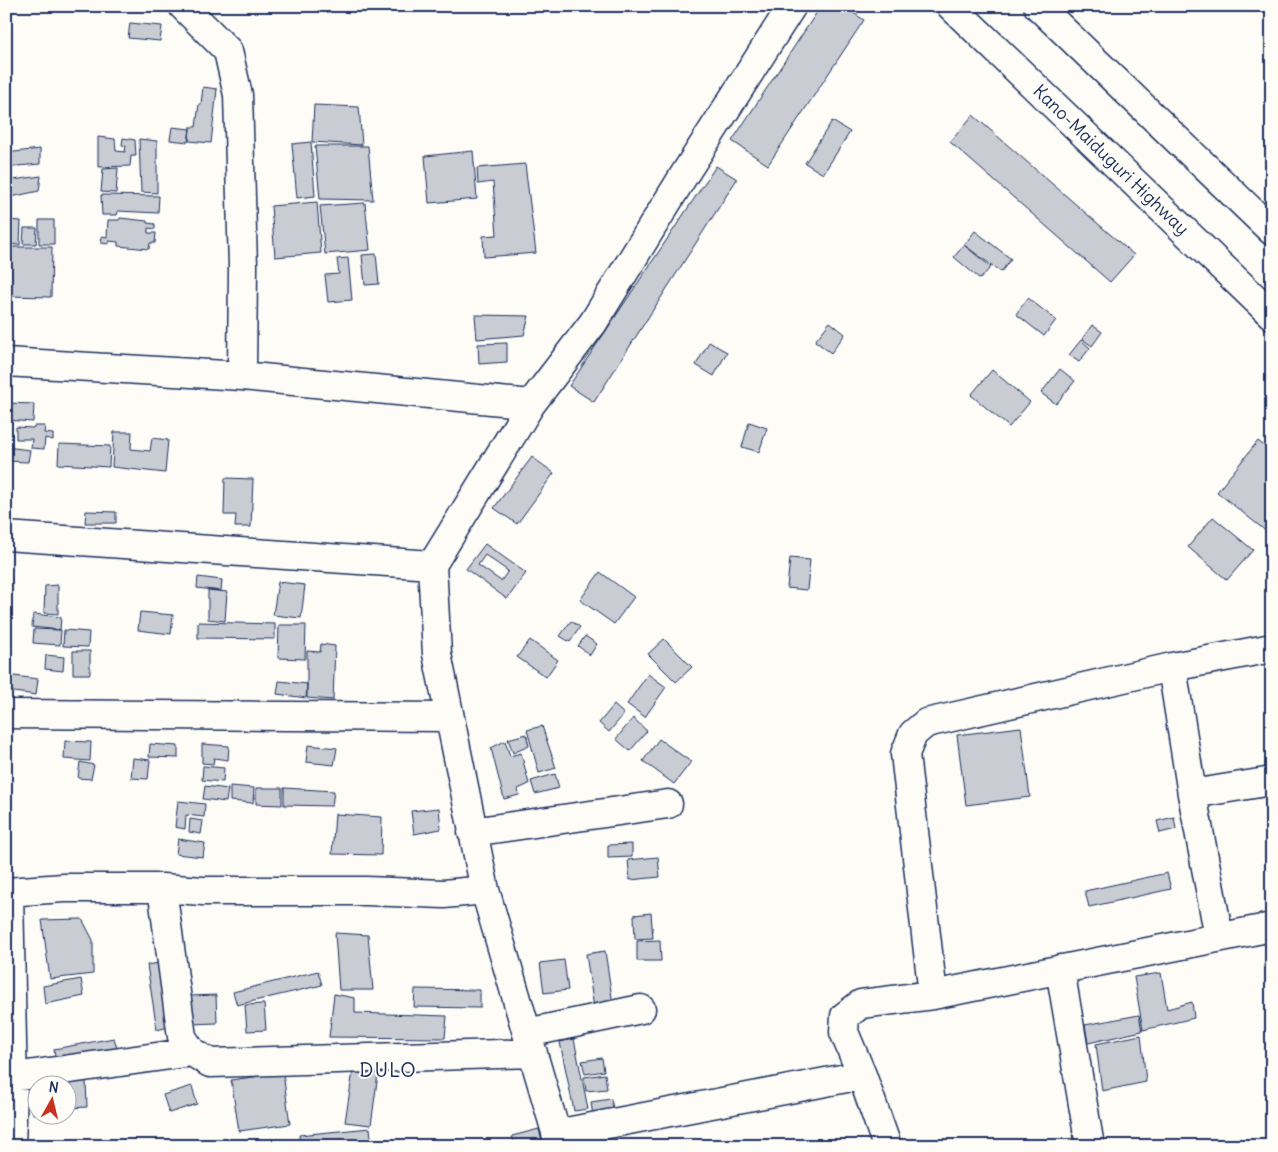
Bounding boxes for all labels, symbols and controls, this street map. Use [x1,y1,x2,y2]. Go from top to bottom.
street label: Kano-Maiduguri Highway [1029,79,1194,240]
district label: DULO [359,1057,417,1082]
north arrow [28,1074,78,1124]
text: N [48,1078,60,1097]

